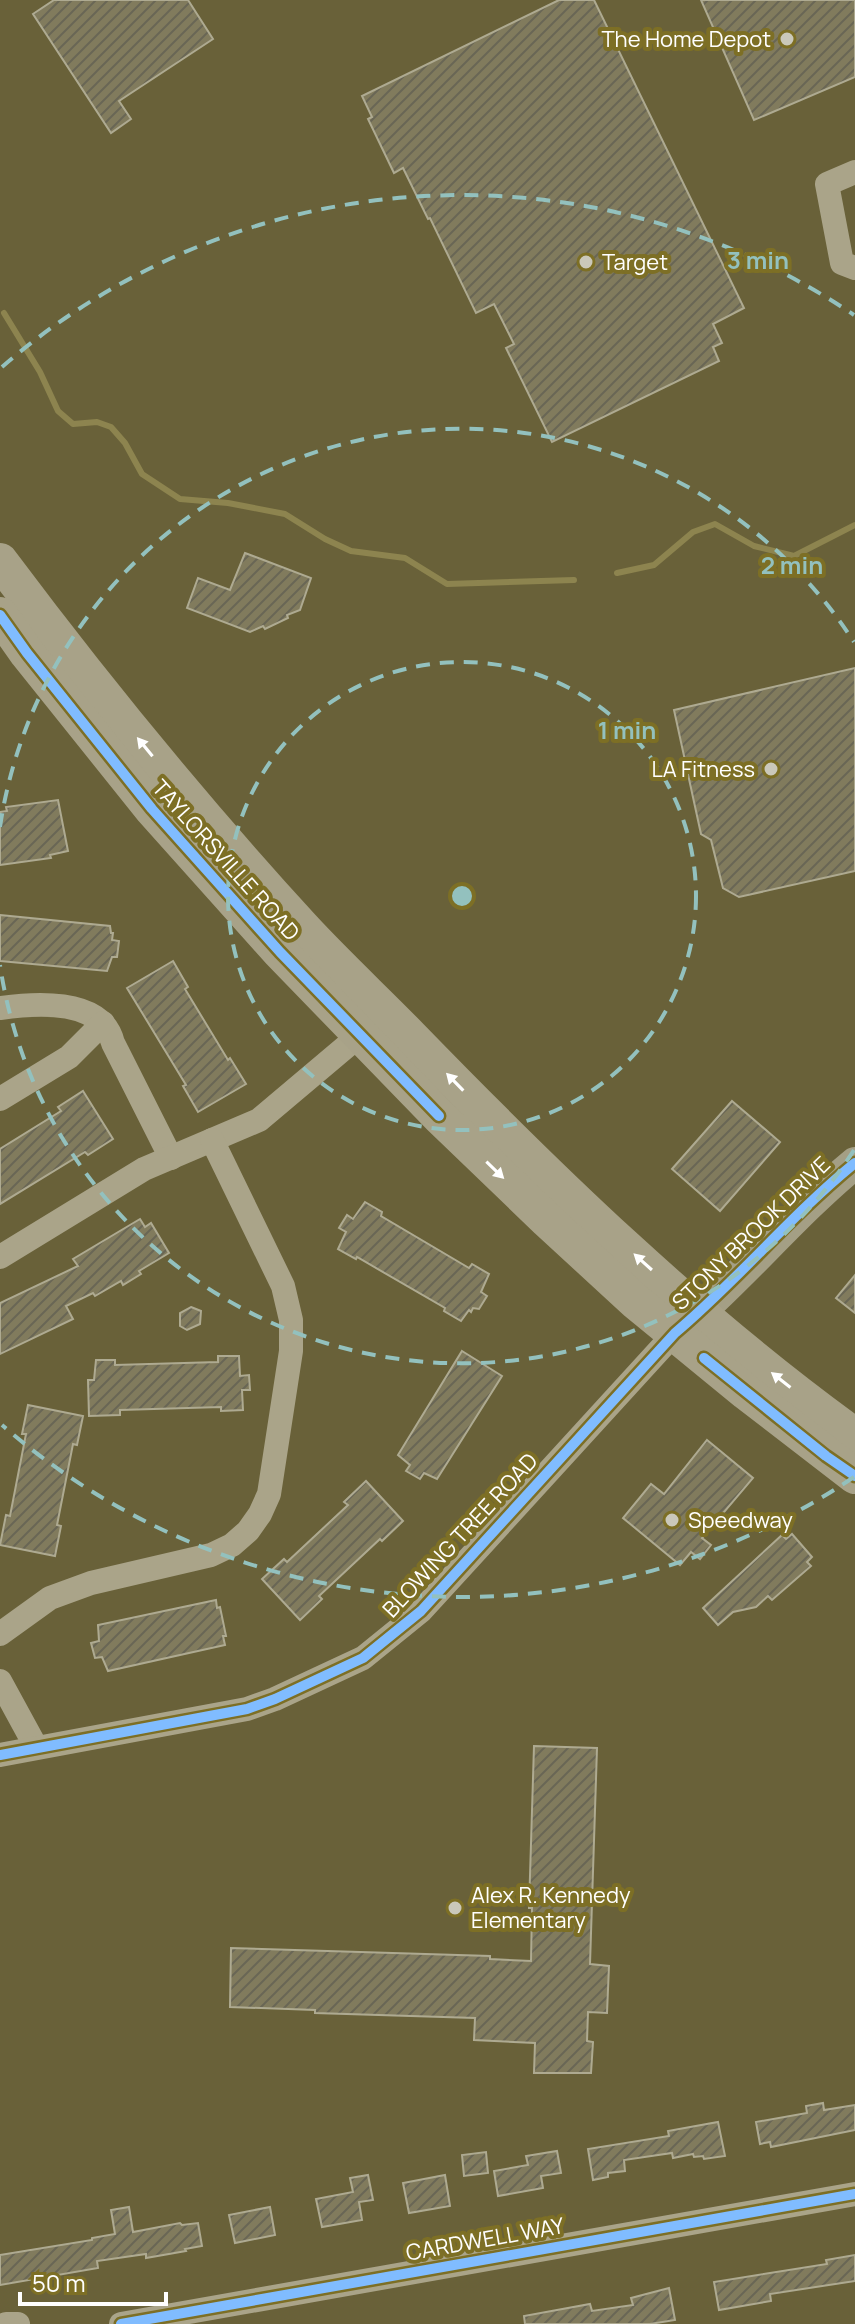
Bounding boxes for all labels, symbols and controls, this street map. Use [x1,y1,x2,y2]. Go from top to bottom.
place label: The Home Depot [601,24,771,54]
marker: The Home Depot [778,30,796,48]
text: 3 min [727,243,789,276]
place label: Target [602,247,668,277]
marker: Target [577,253,595,271]
text: 2 min [761,548,823,581]
text: 1 min [598,713,656,746]
one-way arrow [138,737,154,757]
place label: LA Fitness [651,754,755,784]
marker: LA Fitness [762,760,780,778]
street label: TAYLORSVILLE ROAD [146,773,306,947]
centre of rings [448,882,476,910]
one-way arrow [446,1073,464,1092]
street label: STONY BROOK DRIVE [665,1150,837,1316]
one-way arrow [486,1161,505,1179]
one-way arrow [633,1253,652,1271]
one-way arrow [771,1372,791,1388]
street label: BLOWING TREE ROAD [376,1446,544,1624]
place label: Speedway [688,1505,793,1535]
marker: Speedway [663,1511,681,1529]
place label: Alex R. Kennedy Elementary [471,1880,631,1935]
marker: Alex R. Kennedy Elementary [446,1899,464,1917]
street label: CARDWELL WAY [404,2210,567,2268]
scale bar [20,2256,166,2306]
text: 50 m [32,2266,86,2299]

